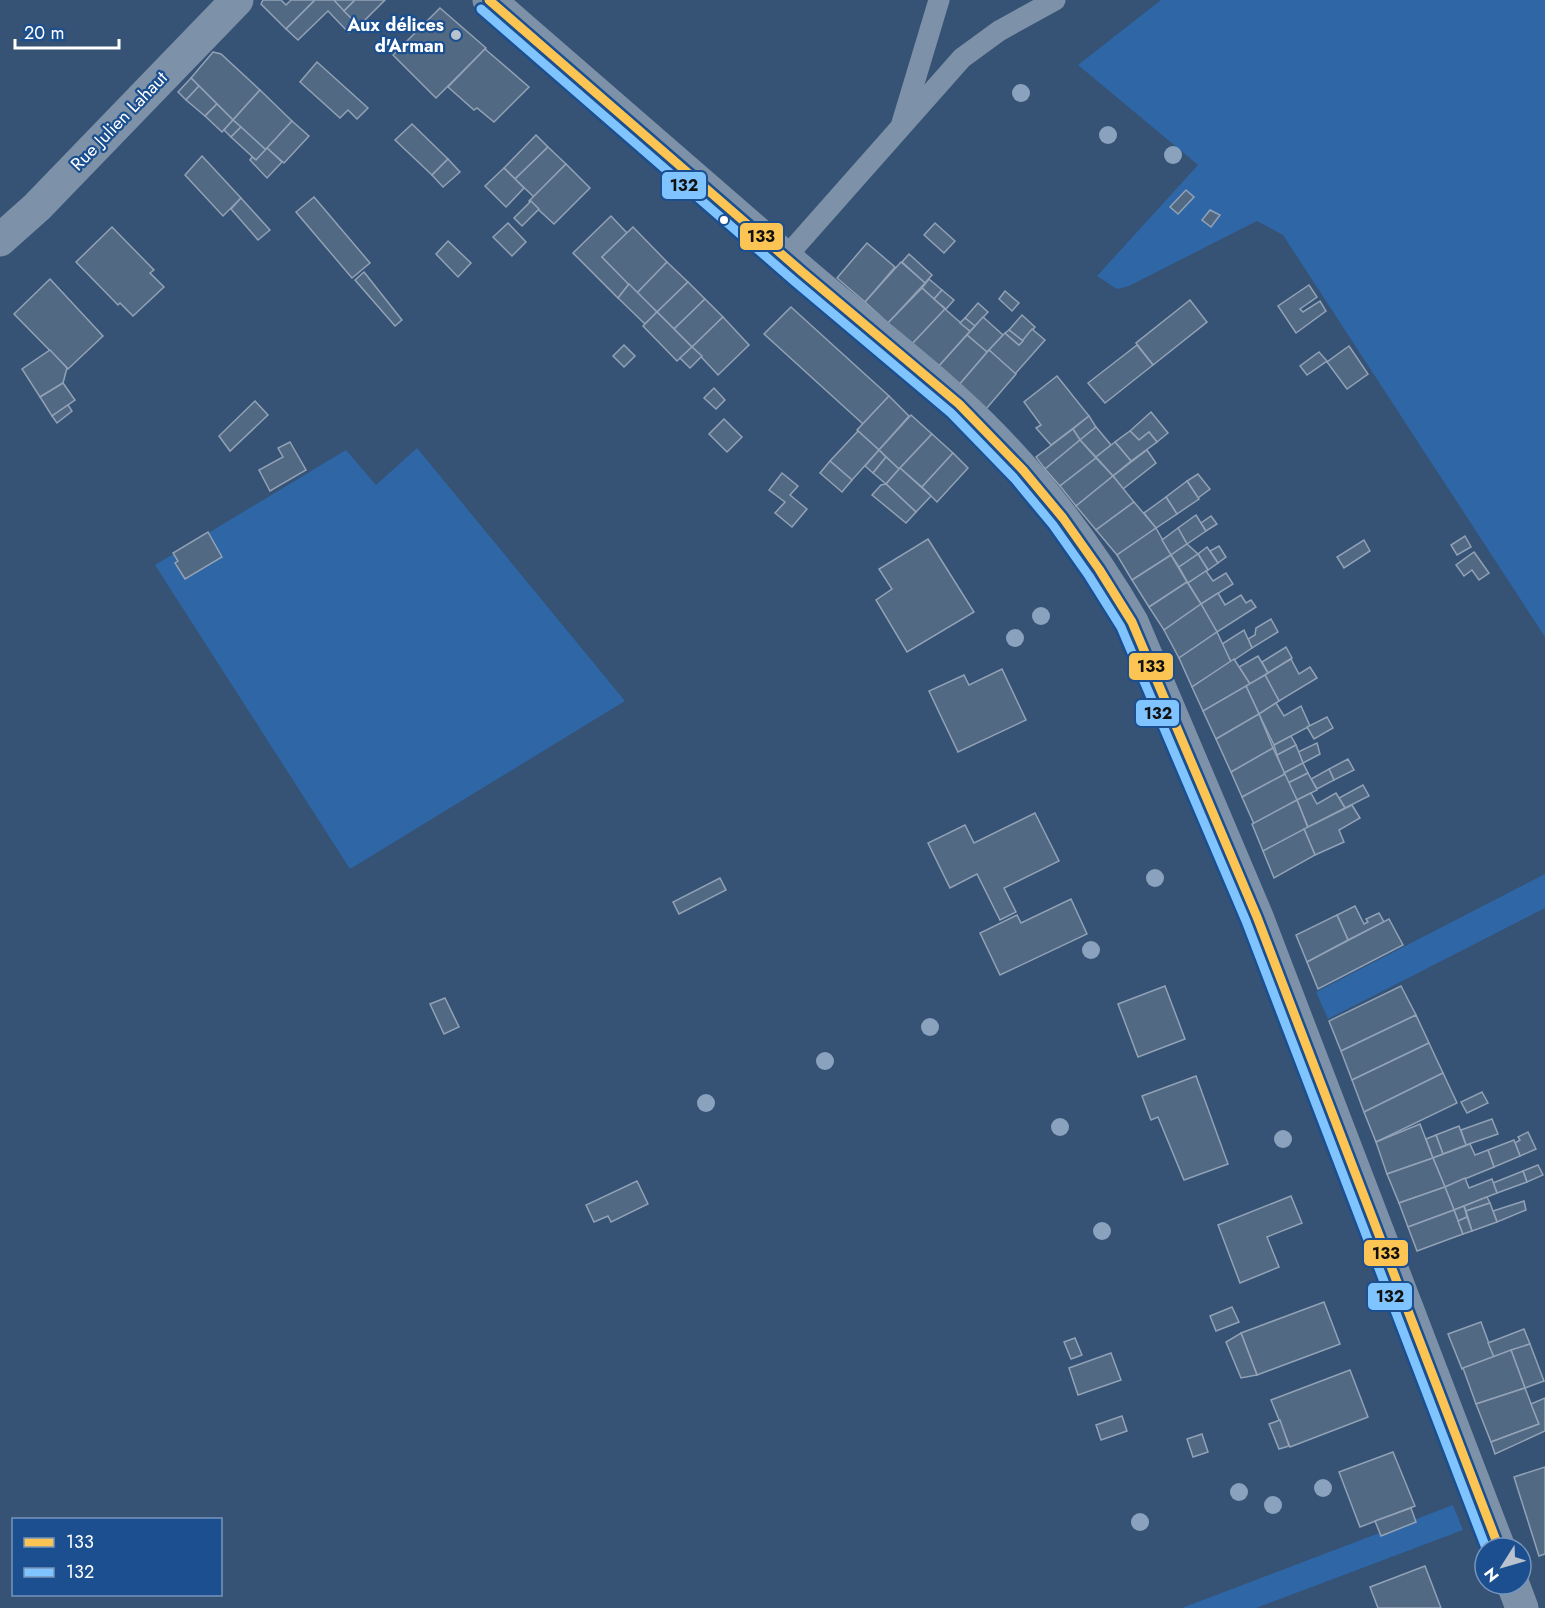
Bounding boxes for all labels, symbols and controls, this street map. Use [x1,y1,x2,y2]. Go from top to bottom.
scale bar [15,12,118,50]
place label: Aux délices d'Arman [346,12,444,59]
text: 20 m [24,20,64,46]
marker: Aux délices d'Arman [449,28,463,42]
street label: Rue Julien Lahaut [65,65,174,177]
line badge: 132 [661,171,707,200]
text: 132 [670,174,698,197]
unlabelled marker [718,214,730,226]
line badge: 133 [739,222,784,251]
text: 133 [747,225,775,248]
line badge: 133 [1128,652,1174,681]
text: 133 [1137,655,1165,678]
line badge: 132 [1135,699,1180,727]
text: 132 [1144,702,1172,725]
line badge: 133 [1363,1239,1409,1267]
text: 133 [1372,1242,1400,1265]
line badge: 132 [1367,1282,1413,1311]
text: 132 [1376,1285,1404,1308]
legend [12,1518,222,1596]
text: 133 [66,1529,94,1555]
north arrow [1473,1536,1533,1596]
text: 132 [66,1559,94,1585]
text: N [1478,1563,1504,1587]

